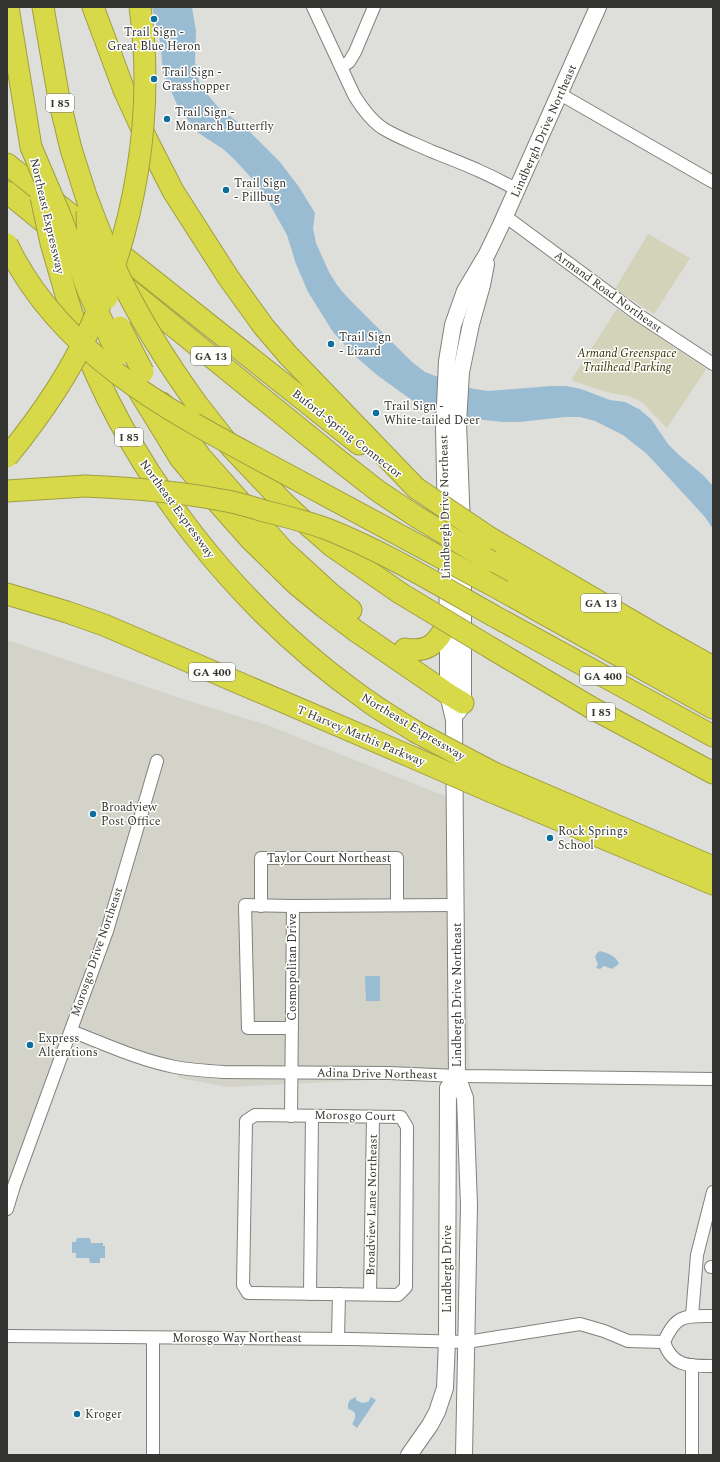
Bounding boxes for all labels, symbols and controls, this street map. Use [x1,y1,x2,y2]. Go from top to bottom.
marker: Trail Sign - Great Blue Heron [149,14,159,24]
place label: Trail Sign - Great Blue Heron [107,23,201,56]
street label: Lindbergh Drive Northeast [506,61,582,201]
place label: Trail Sign - Grasshopper [162,63,230,96]
marker: Trail Sign - Grasshopper [149,74,159,84]
road number: I 85 [46,94,74,112]
place label: Trail Sign - Monarch Butterfly [175,103,275,136]
marker: Trail Sign - Monarch Butterfly [162,114,172,124]
street label: Northeast Expressway [24,156,70,277]
place label: Trail Sign - Pillbug [234,174,286,207]
marker: Trail Sign - Pillbug [221,185,231,195]
street label: Armand Road Northeast [550,246,666,338]
place label: Trail Sign - Lizard [339,328,391,361]
marker: Trail Sign - Lizard [326,339,336,349]
park label: Armand Greenspace Trailhead Parking [576,344,677,377]
road number: GA 13 [191,347,231,365]
street label: Buford-Spring Connector [288,385,406,483]
place label: Trail Sign - White-tailed Deer [384,397,480,430]
marker: Trail Sign - White-tailed Deer [371,408,381,418]
road number: I 85 [115,428,143,446]
street label: Lindbergh Drive Northeast [434,435,456,579]
street label: Northeast Expressway [135,456,220,563]
road number: GA 13 [581,594,621,612]
road number: GA 400 [189,663,235,681]
road number: GA 400 [580,667,626,685]
street label: Northeast Expressway [357,688,470,766]
street label: T Harvey Mathis Parkway [294,700,429,772]
road number: I 85 [587,703,615,721]
place label: Broadview Post Office [101,798,161,831]
marker: Broadview Post Office [88,809,98,819]
place label: Rock Springs School [558,822,628,855]
marker: Rock Springs School [545,833,555,843]
street label: Taylor Court Northeast [267,849,391,868]
street label: Morosgo Drive Northeast [66,885,128,1019]
street label: Cosmopolitan Drive [283,913,302,1021]
street label: Lindbergh Drive Northeast [448,923,467,1067]
place label: Express Alterations [38,1029,98,1062]
marker: Express Alterations [25,1040,35,1050]
street label: Adina Drive Northeast [317,1063,437,1085]
street label: Morosgo Court [314,1106,396,1126]
street label: Broadview Lane Northeast [361,1134,383,1276]
street label: Lindbergh Drive [438,1225,457,1313]
street label: Morosgo Way Northeast [172,1329,302,1348]
place label: Kroger [85,1405,122,1424]
marker: Kroger [72,1409,82,1419]

